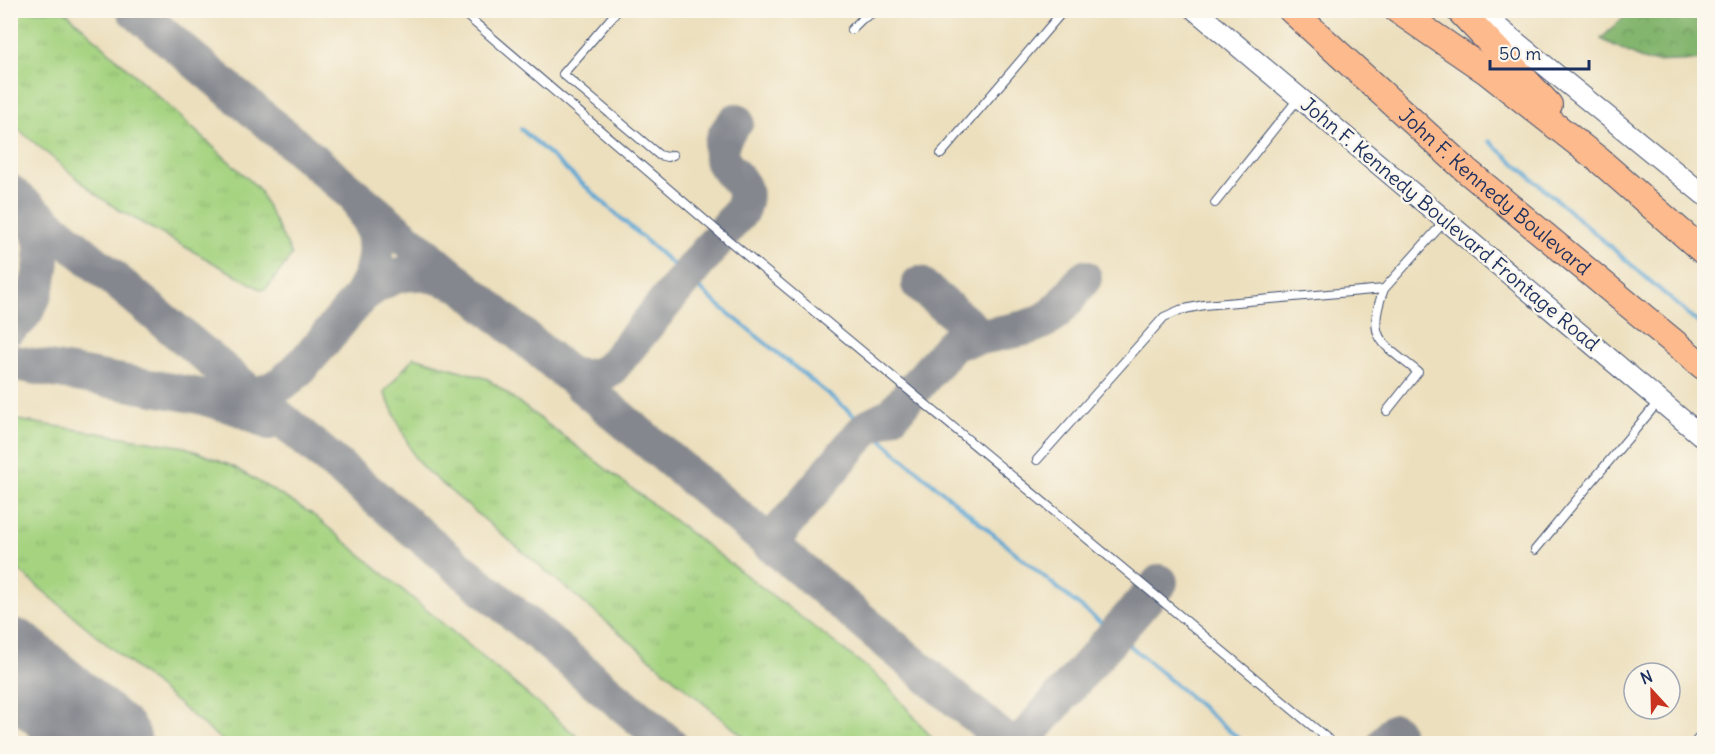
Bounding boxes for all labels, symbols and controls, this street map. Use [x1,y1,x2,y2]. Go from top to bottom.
scale bar [1490,33,1589,71]
text: 50 m [1499,42,1541,65]
street label: John F. Kennedy Boulevard Frontage Road [1296,91,1605,356]
street label: John F. Kennedy Boulevard [1394,102,1596,280]
north arrow [1622,661,1682,721]
text: N [1638,666,1655,688]

